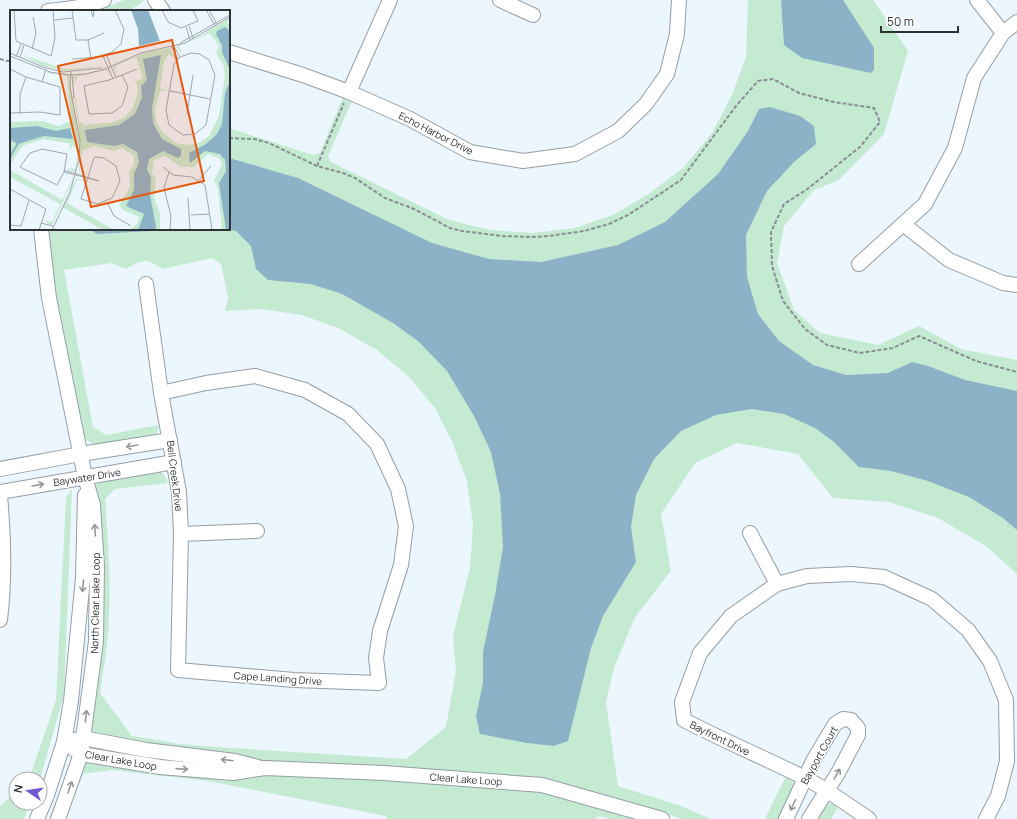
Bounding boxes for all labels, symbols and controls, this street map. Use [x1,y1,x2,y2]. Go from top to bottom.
scale bar [881,8,958,34]
inset map [10,10,230,230]
text: 50 m [887,13,914,30]
street label: Echo Harbor Drive [396,108,476,158]
street label: Bell Creek Drive [164,440,186,512]
one-way arrow [126,442,139,450]
street label: Baywater Drive [52,465,122,489]
one-way arrow [32,481,45,489]
one-way arrow [91,524,98,537]
street label: North Clear Lake Loop [87,552,103,654]
one-way arrow [79,579,86,592]
street label: Cape Landing Drive [233,668,323,688]
one-way arrow [82,710,90,723]
street label: Bayfront Drive [688,717,753,759]
street label: Bayport Court [797,723,841,787]
street label: Clear Lake Loop [84,747,158,773]
one-way arrow [221,756,234,763]
one-way arrow [175,765,188,772]
one-way arrow [833,768,841,780]
street label: Clear Lake Loop [429,769,503,789]
north arrow [8,771,48,811]
one-way arrow [66,781,74,793]
text: N [10,783,26,794]
one-way arrow [788,799,796,811]

